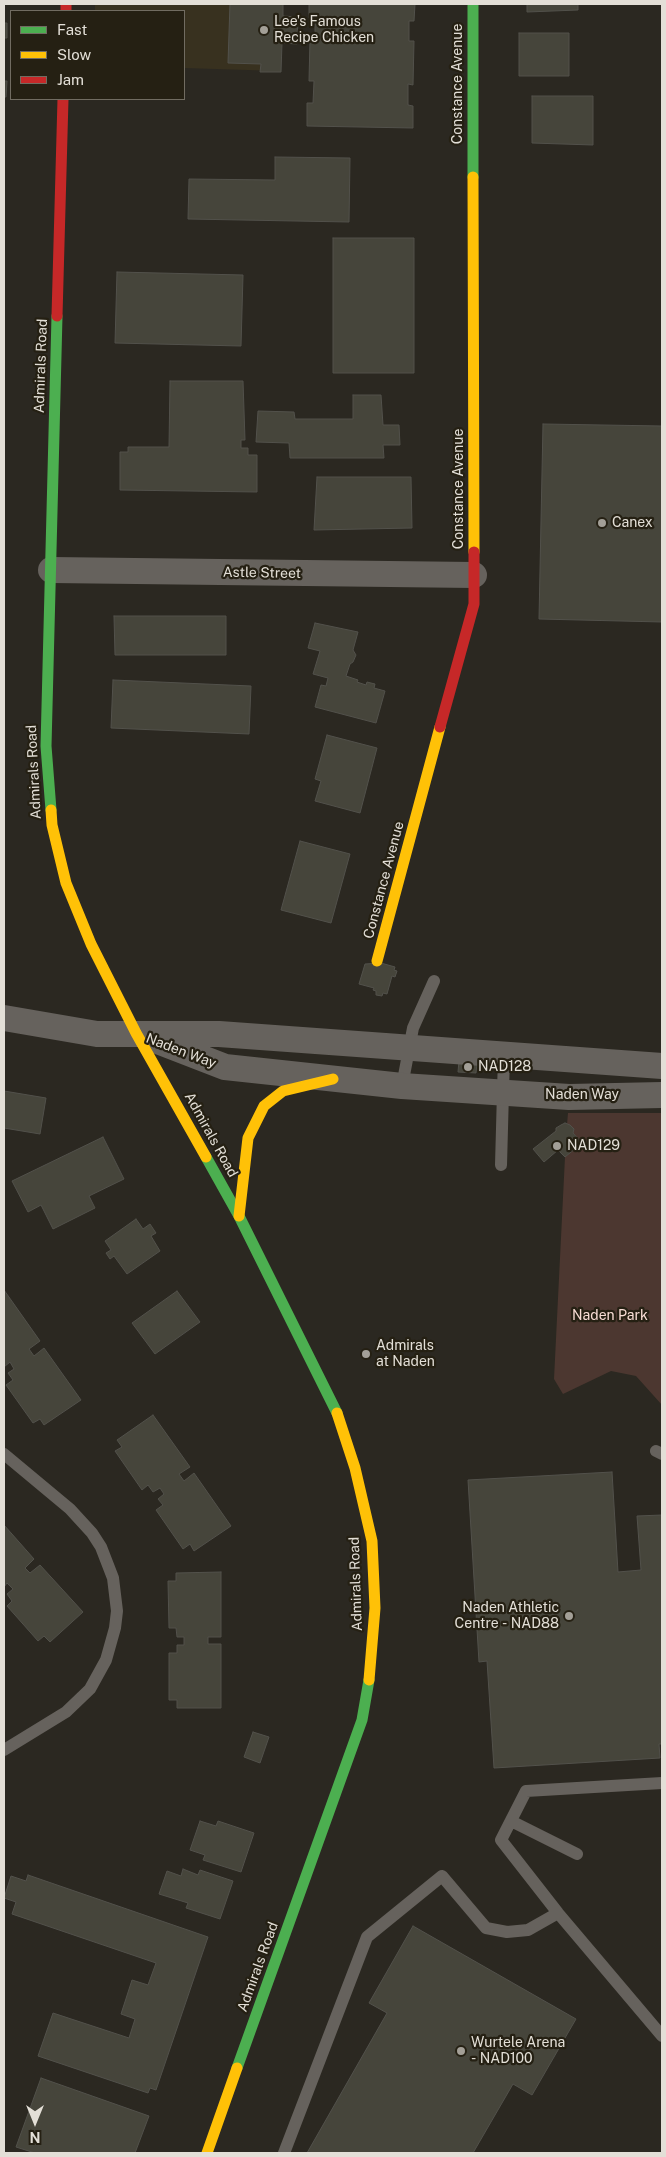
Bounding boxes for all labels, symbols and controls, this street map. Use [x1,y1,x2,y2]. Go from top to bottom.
legend [10,10,185,100]
place label: Lee's Famous Recipe Chicken [274,14,374,46]
text: Fast [57,21,87,38]
marker: Lee's Famous Recipe Chicken [258,24,270,36]
street label: Constance Avenue [450,24,466,144]
text: Slow [57,46,91,63]
text: Jam [57,71,84,88]
street label: Admirals Road [31,318,51,414]
street label: Constance Avenue [451,429,467,549]
place label: Canex [612,515,653,531]
marker: Canex [596,517,608,529]
street label: Astle Street [223,564,301,582]
street label: Admirals Road [23,724,45,820]
street label: Constance Avenue [360,820,408,940]
street label: Naden Way [144,1030,218,1072]
place label: NAD128 [478,1059,531,1075]
marker: NAD128 [462,1061,474,1073]
street label: Naden Way [545,1087,619,1103]
street label: Admirals Road [181,1090,241,1180]
place label: NAD129 [567,1138,620,1154]
marker: NAD129 [551,1140,563,1152]
park label: Naden Park [572,1308,648,1324]
place label: Admirals at Naden [376,1338,435,1370]
marker: Admirals at Naden [360,1348,372,1360]
street label: Admirals Road [346,1536,366,1632]
place label: Naden Athletic Centre - NAD88 [455,1600,559,1632]
marker: Naden Athletic Centre - NAD88 [563,1610,575,1622]
street label: Admirals Road [234,1920,282,2014]
place label: Wurtele Arena - NAD100 [471,2035,565,2068]
marker: Wurtele Arena - NAD100 [455,2045,467,2057]
north arrow [10,2097,60,2147]
text: N [30,2129,40,2145]

